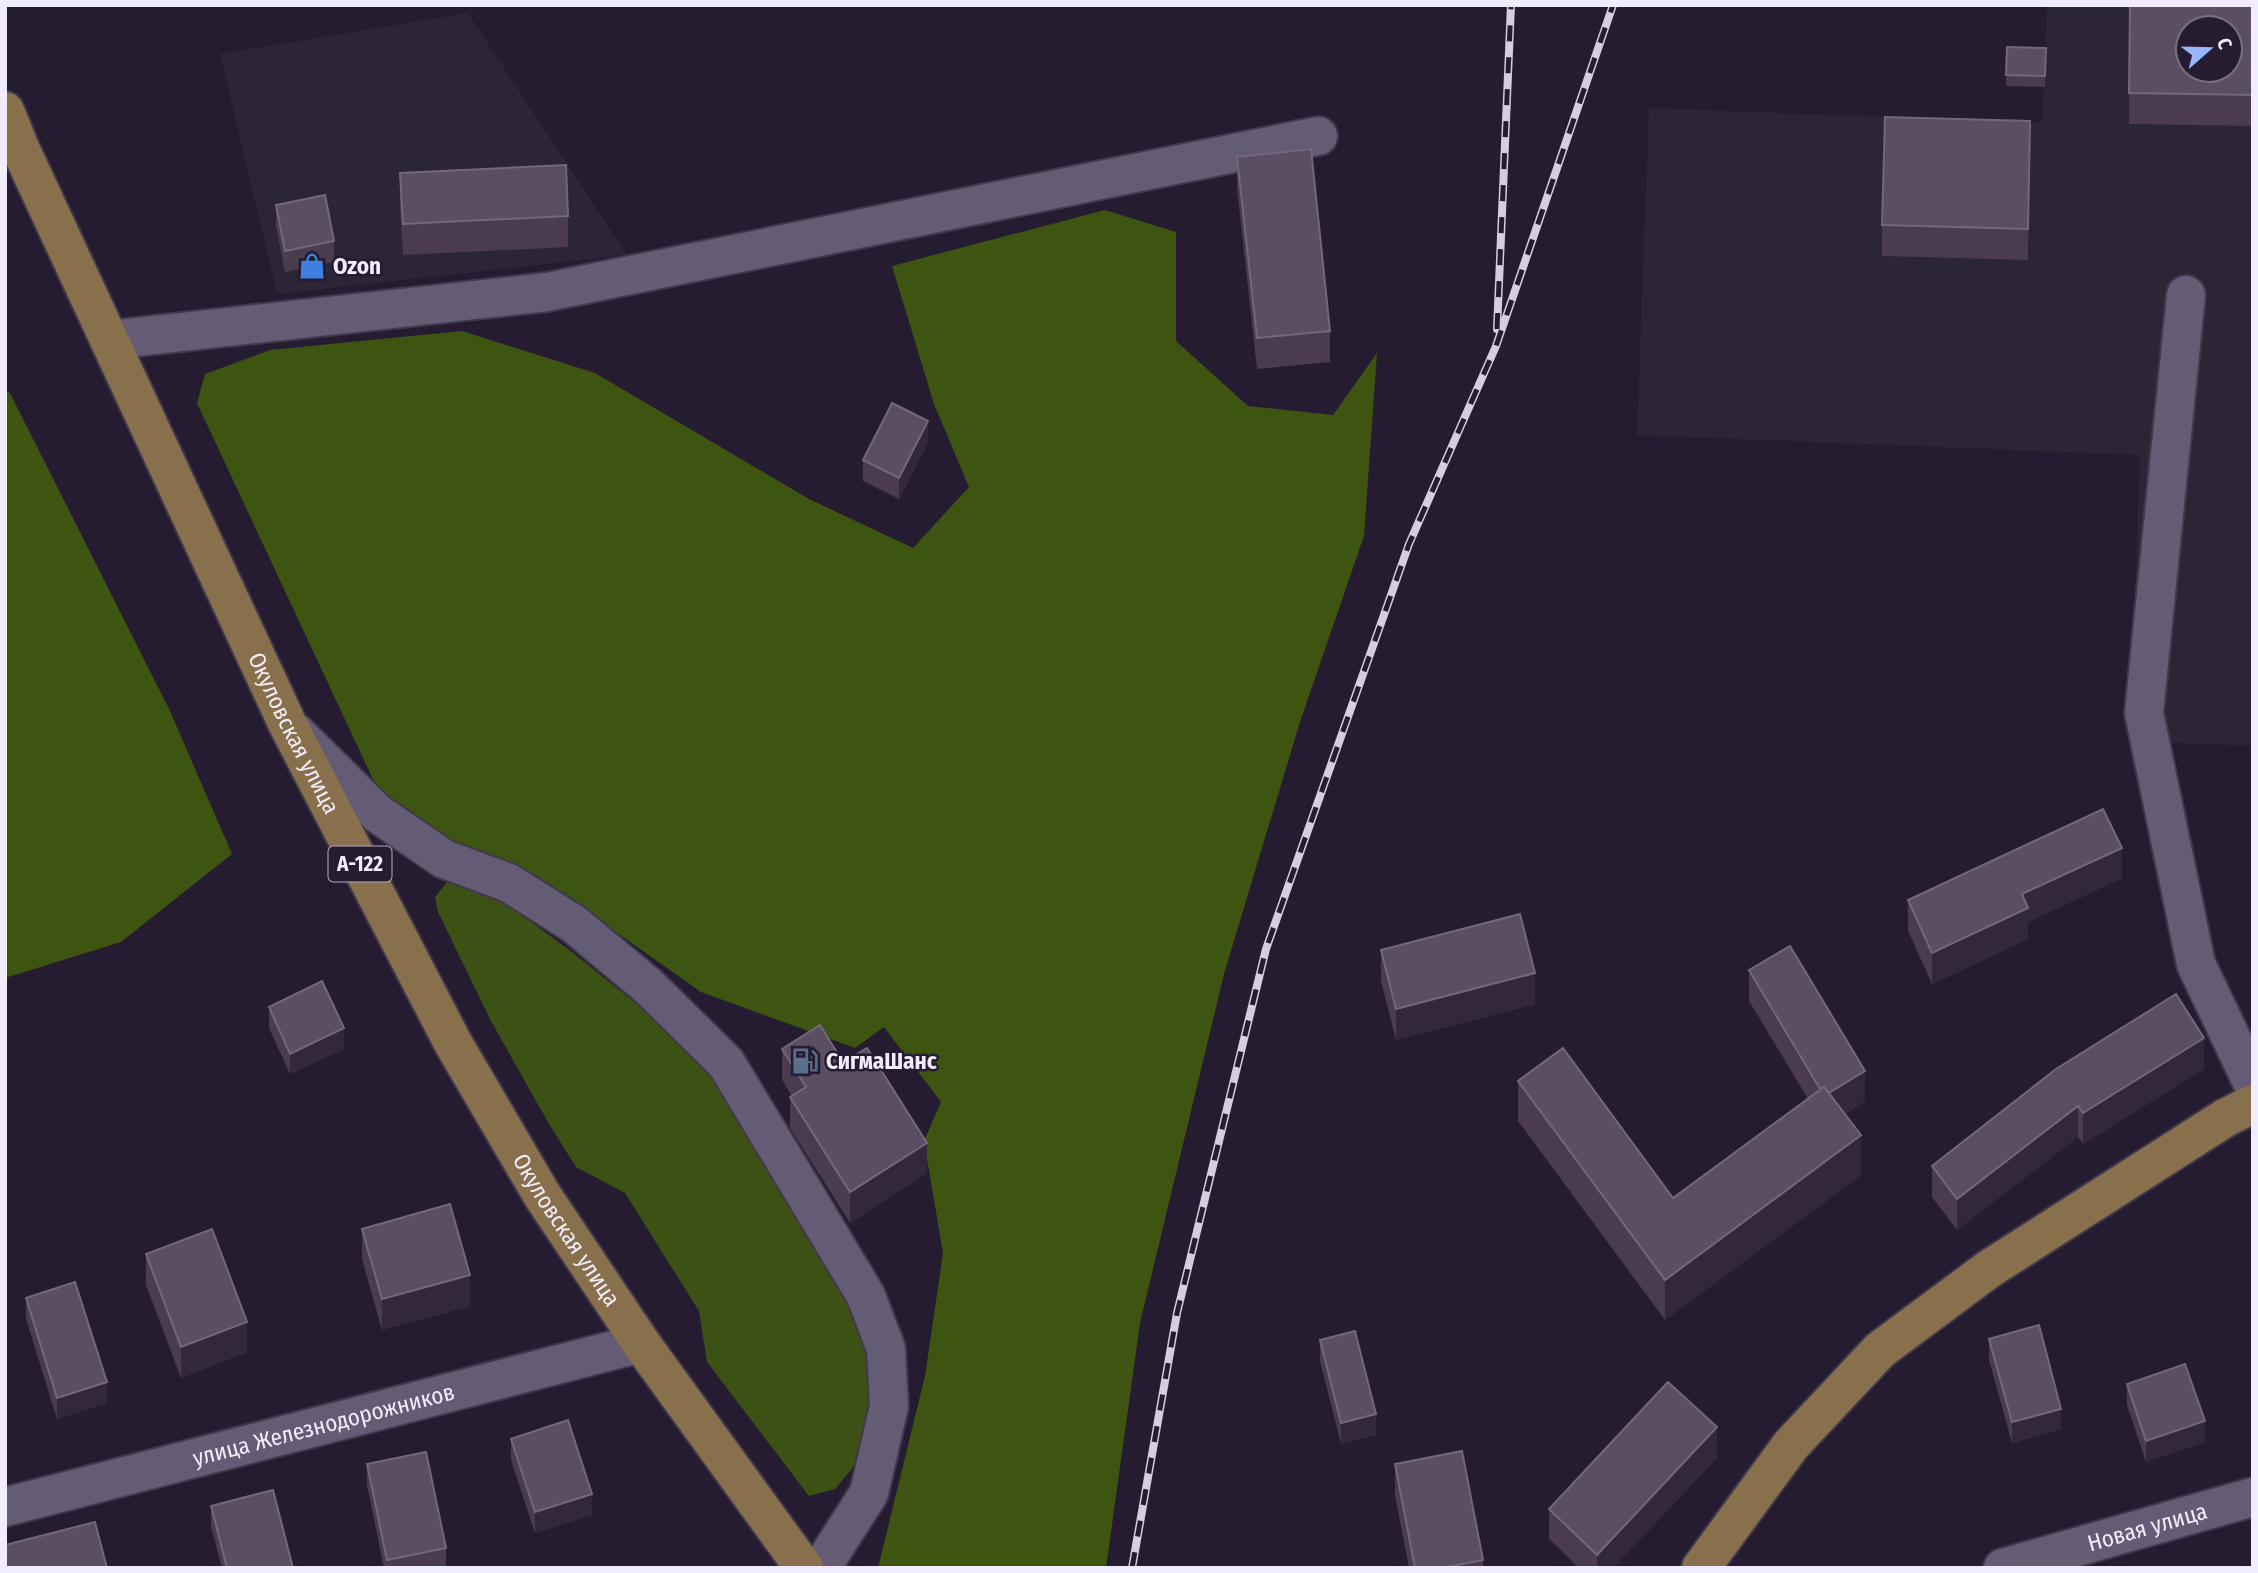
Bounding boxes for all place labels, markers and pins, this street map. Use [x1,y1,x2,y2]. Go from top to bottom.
shop icon: Ozon [297,251,327,281]
place label: Ozon [333,252,381,280]
fuel station icon: СигмаШанс [790,1046,820,1076]
place label: СигмаШанс [826,1047,937,1075]

